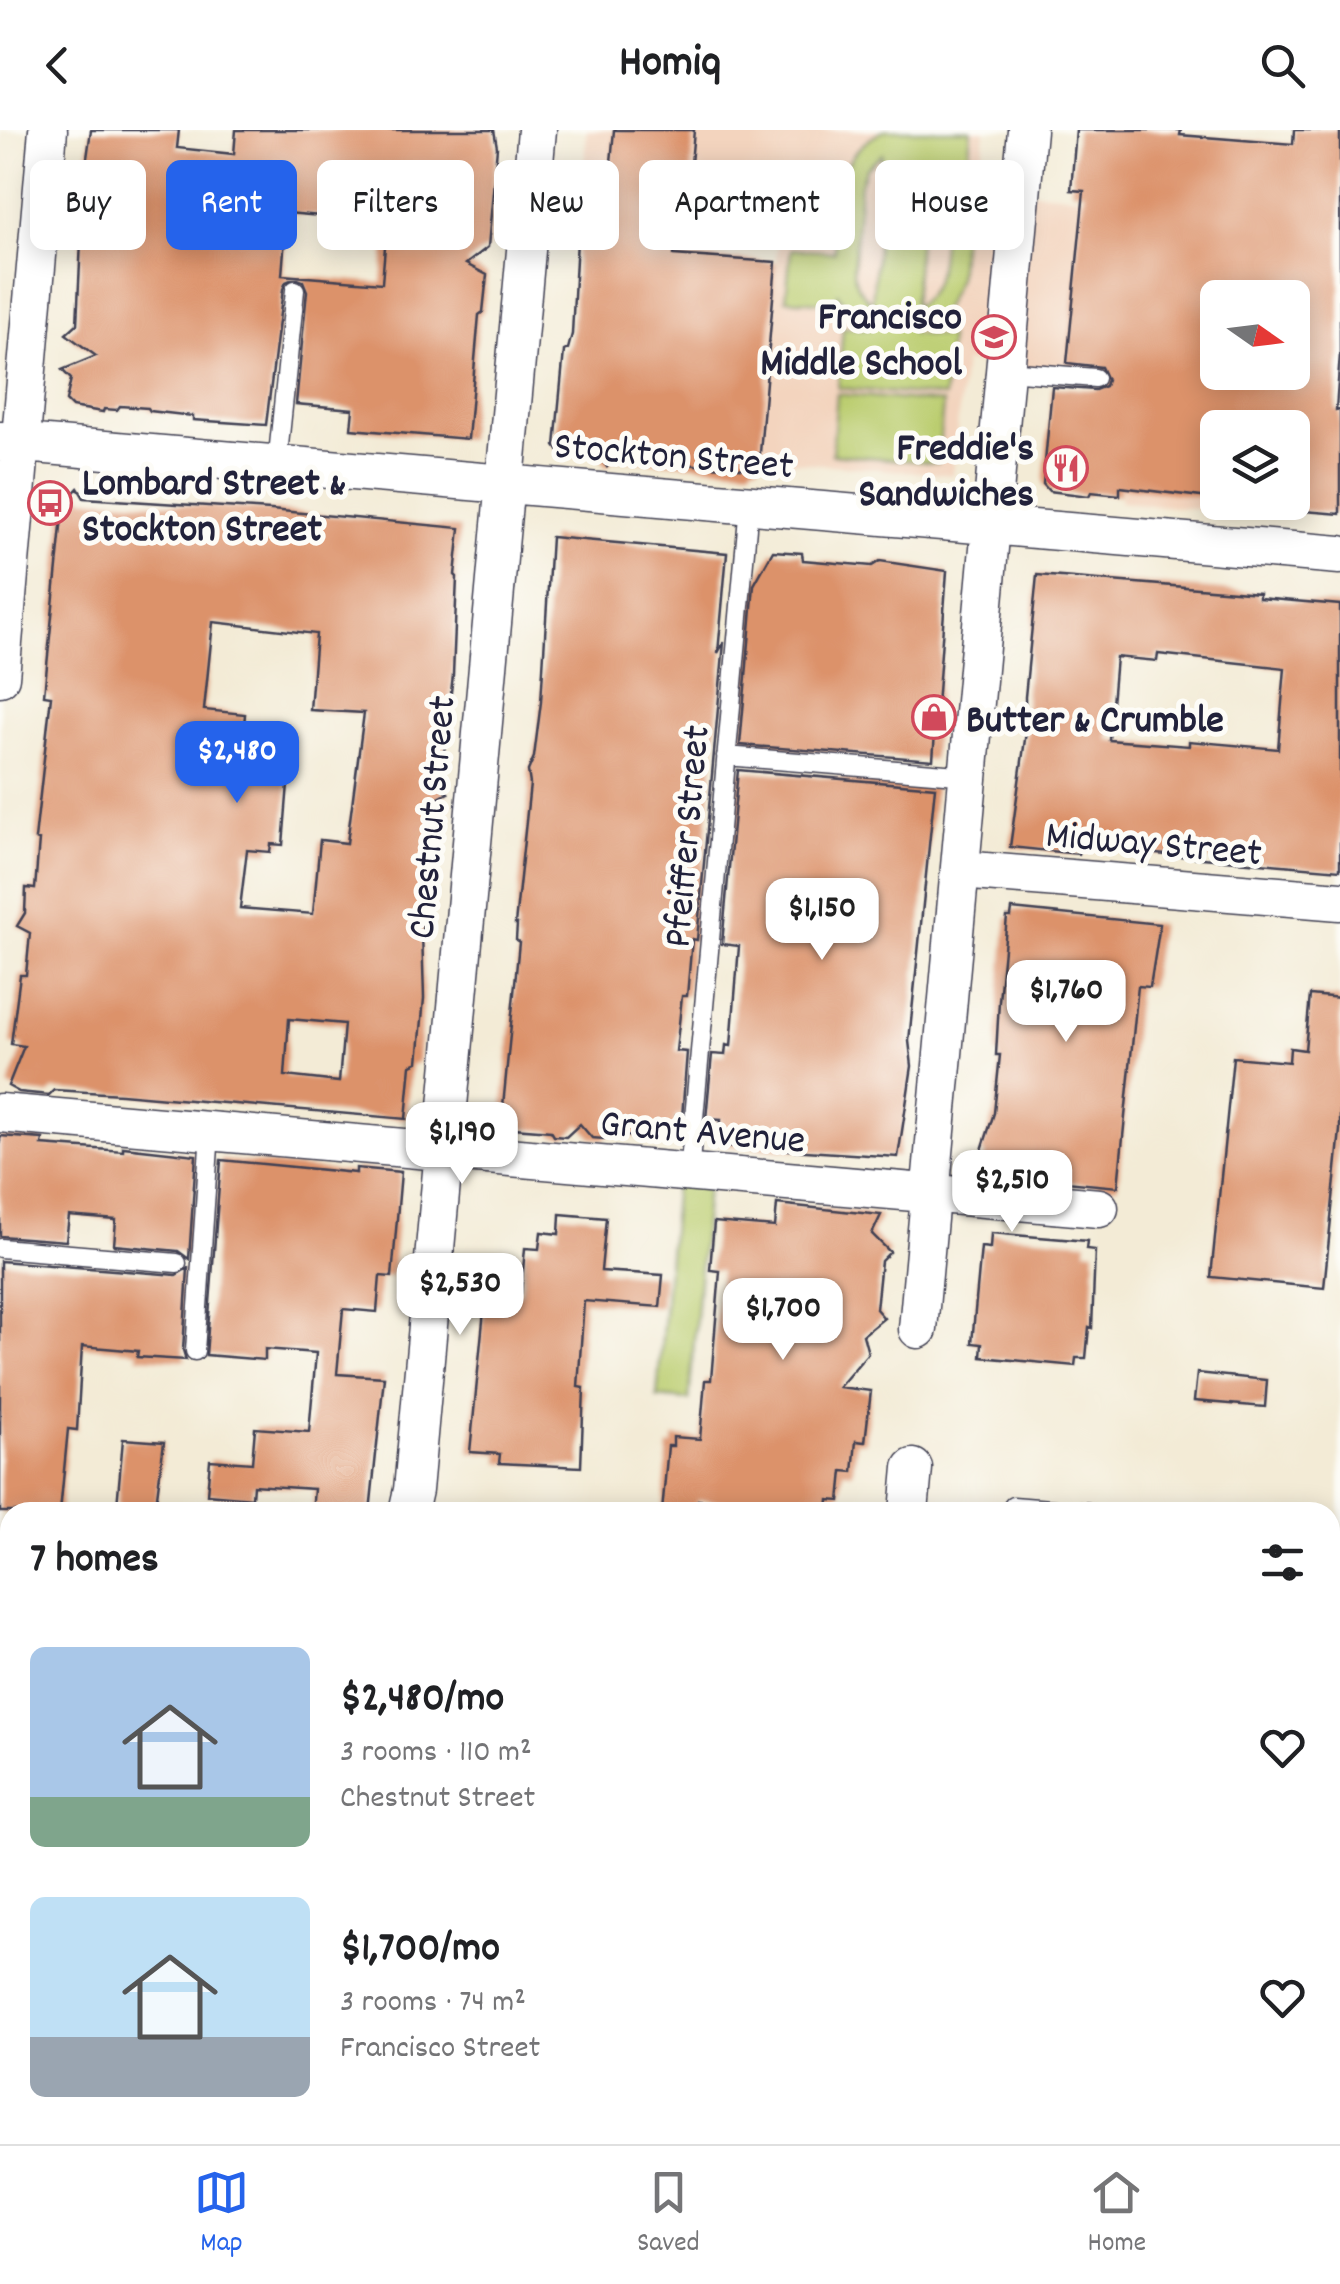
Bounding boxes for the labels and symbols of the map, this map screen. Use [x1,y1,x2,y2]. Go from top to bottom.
north arrow [1200,280,1310,390]
place label: Francisco Middle School [760,292,962,395]
school or university icon: Francisco Middle School [971,314,1017,360]
street label: Stockton Street [551,421,796,498]
place label: Freddie's Sandwiches [858,423,1034,526]
restaurant icon: Freddie's Sandwiches [1043,445,1089,491]
place label: Lombard Street & Stockton Street [82,458,346,561]
bus stop icon: Lombard Street & Stockton Street [27,480,73,526]
street label: Chestnut Street [396,693,475,942]
shop icon: Butter & Crumble [911,694,957,740]
place label: Butter & Crumble [966,695,1224,752]
pin: $2,480 [156,721,318,806]
street label: Pfeiffer Street [652,723,729,950]
street label: Midway Street [1043,810,1264,885]
pin: $1,150 [741,878,903,963]
pin: $1,760 [985,960,1147,1045]
street label: Grant Avenue [598,1098,807,1173]
pin: $1,190 [381,1102,543,1187]
pin: $2,510 [931,1150,1093,1235]
pin: $2,530 [379,1253,541,1338]
pin: $1,700 [702,1278,864,1363]

